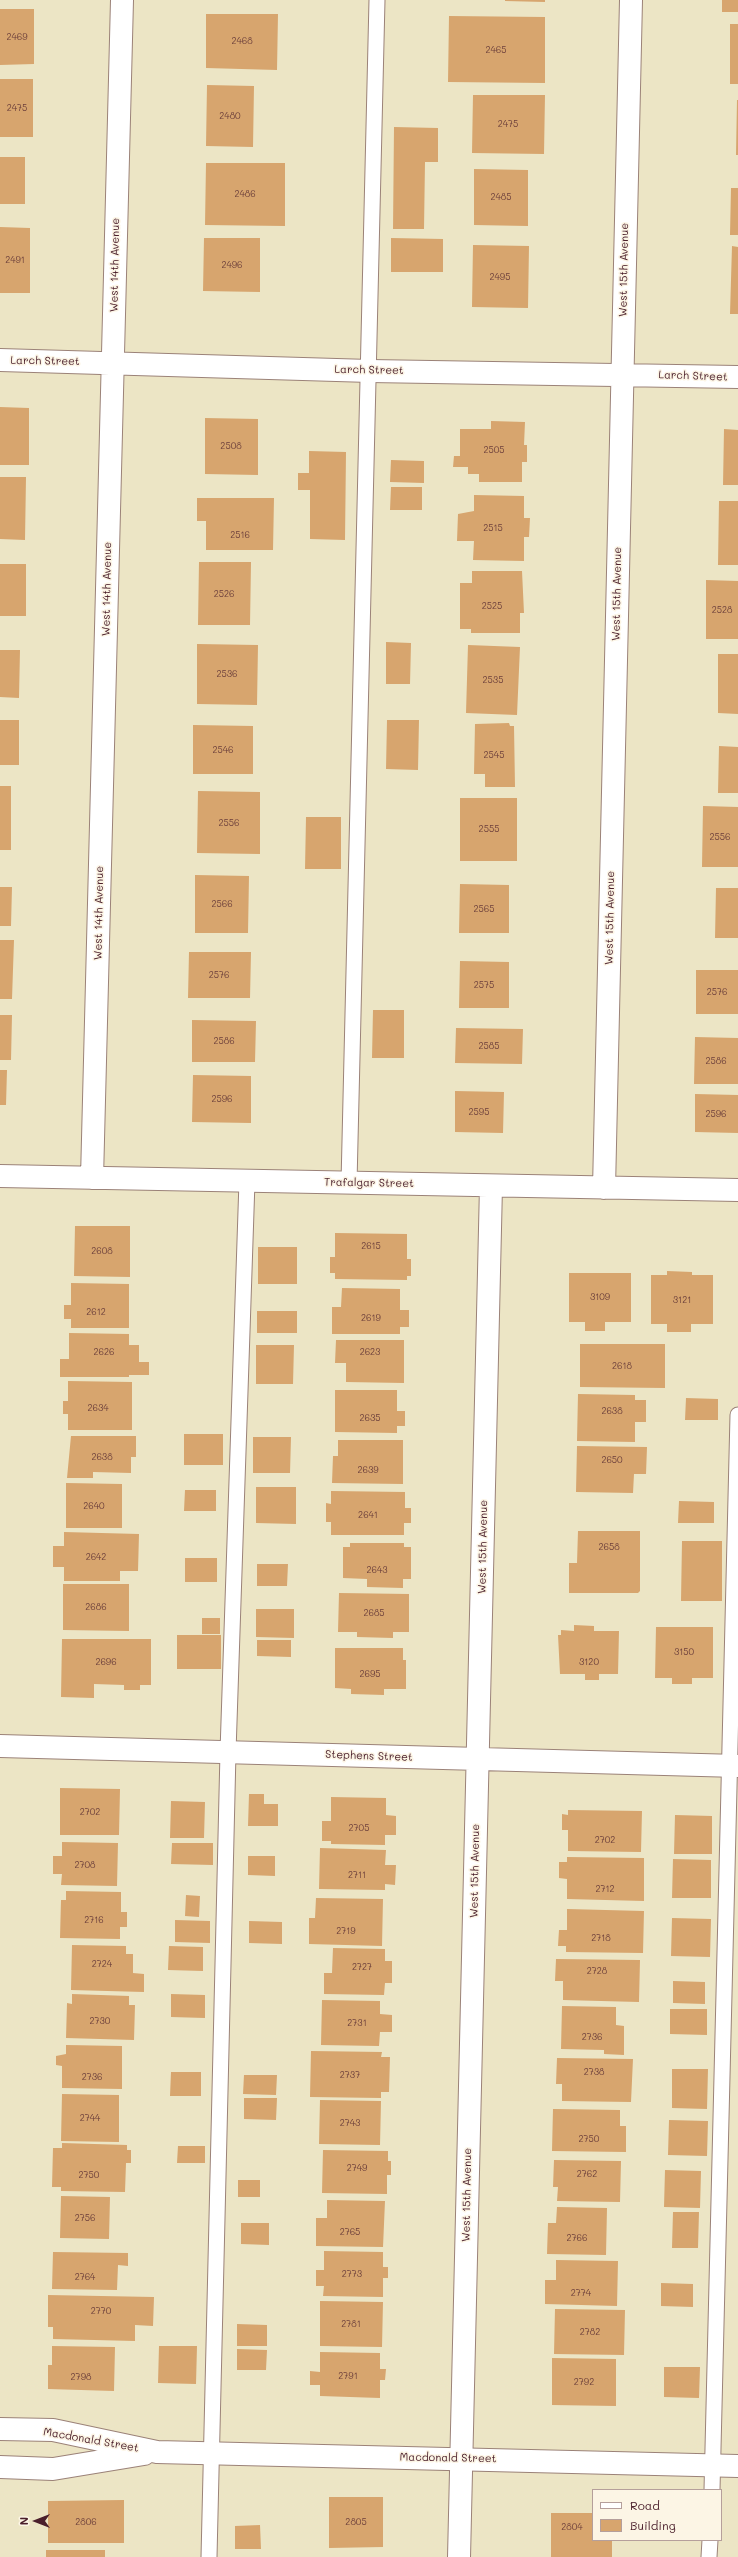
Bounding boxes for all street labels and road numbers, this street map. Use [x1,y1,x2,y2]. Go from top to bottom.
street label: West 14th Avenue [108,218,122,312]
street label: West 15th Avenue [617,223,631,317]
street label: Larch Street [10,354,80,368]
street label: Larch Street [334,363,404,377]
street label: Larch Street [658,368,728,384]
street label: West 14th Avenue [100,542,114,636]
street label: West 15th Avenue [610,547,624,641]
street label: West 14th Avenue [92,866,106,960]
street label: West 15th Avenue [603,871,617,965]
street label: Trafalgar Street [324,1176,414,1190]
street label: West 15th Avenue [476,1500,490,1594]
street label: Stephens Street [325,1748,413,1764]
street label: West 15th Avenue [468,1824,482,1918]
street label: West 15th Avenue [460,2148,474,2242]
street label: Macdonald Street [42,2425,140,2455]
street label: Macdonald Street [399,2451,497,2465]

